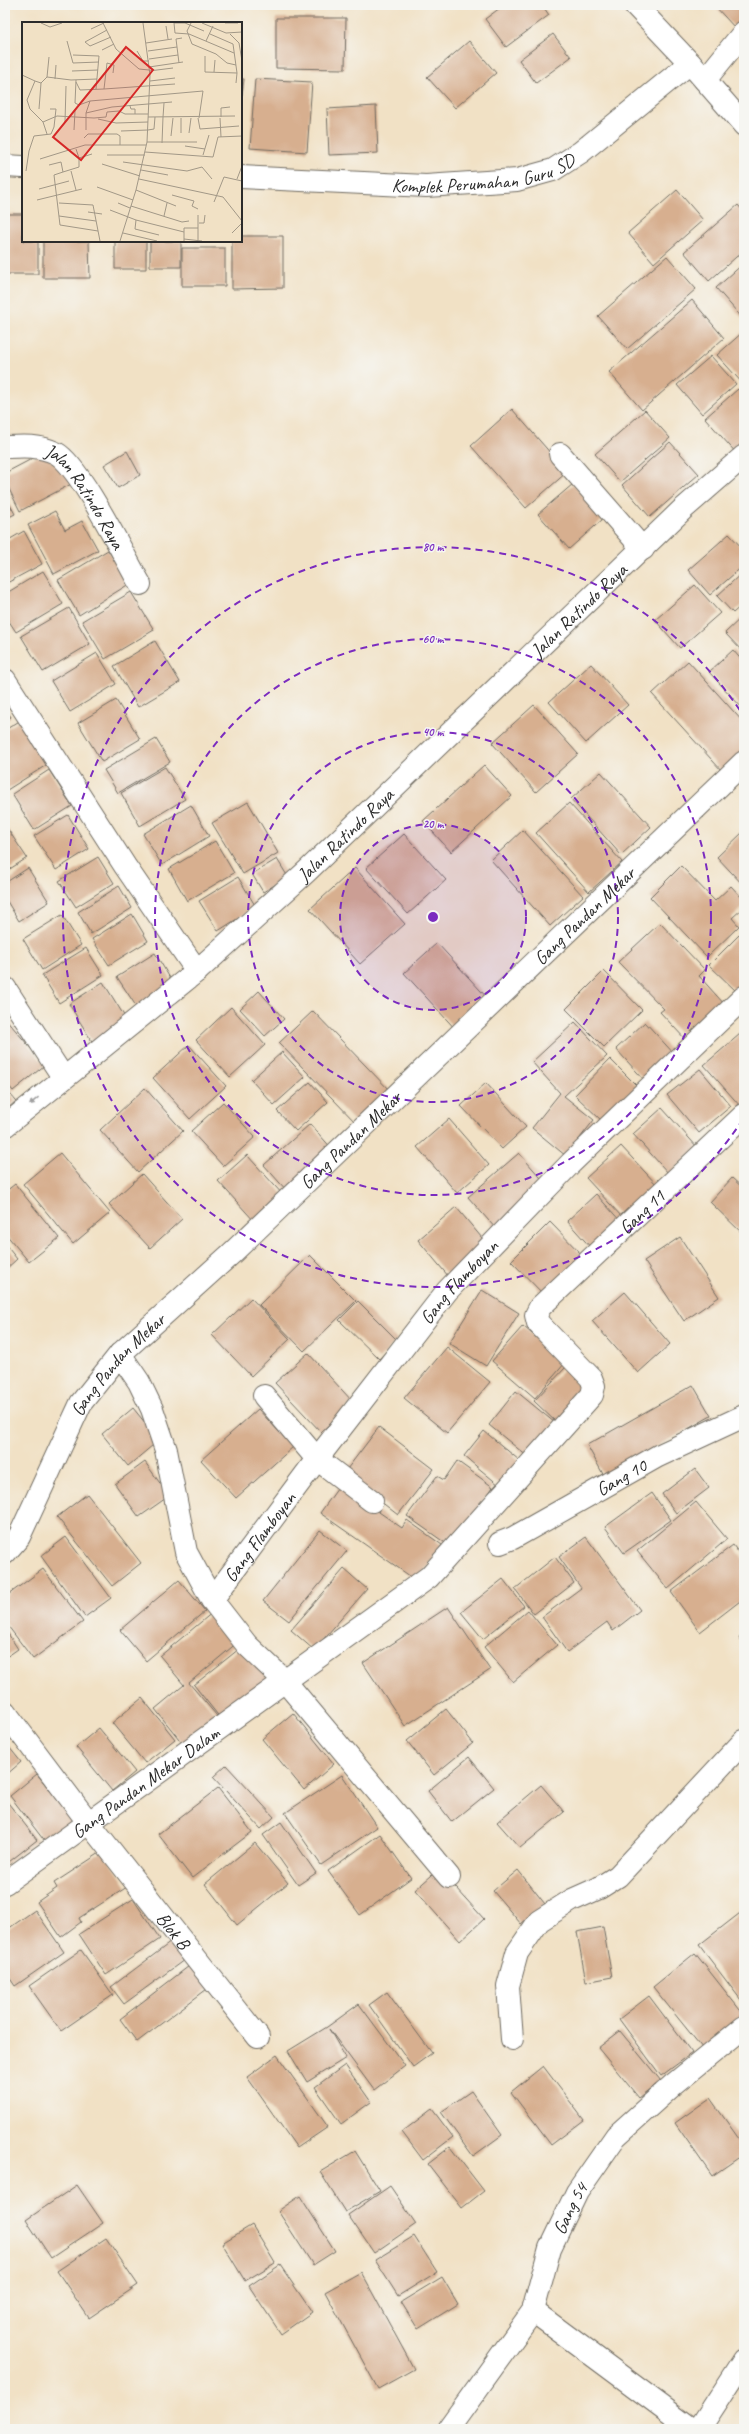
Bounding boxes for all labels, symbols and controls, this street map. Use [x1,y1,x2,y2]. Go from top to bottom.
inset map [22,22,242,242]
street label: Komplek Perumahan Guru SD [391,147,581,199]
street label: Jalan Ratindo Raya [41,438,131,555]
text: 80 m [423,539,444,555]
street label: Jalan Ratindo Raya [525,557,634,663]
text: 60 m [423,631,445,647]
text: 40 m [423,724,444,740]
street label: Jalan Ratindo Raya [292,782,400,888]
text: 20 m [423,816,444,832]
street label: Gang Pandan Mekar [529,861,642,970]
centre of rings [426,910,440,924]
street label: Gang Pandan Mekar [295,1085,408,1195]
one-way arrow [29,1097,39,1106]
street label: Gang 11 [614,1184,671,1240]
street label: Gang Flamboyan [415,1234,504,1329]
street label: Gang Pandan Mekar [66,1307,172,1420]
street label: Gang 10 [592,1453,652,1502]
street label: Gang Flamboyan [219,1487,302,1587]
street label: Gang Pandan Mekar Dalam [67,1720,226,1844]
street label: Blok B [151,1907,196,1956]
street label: Gang 54 [547,2176,594,2238]

